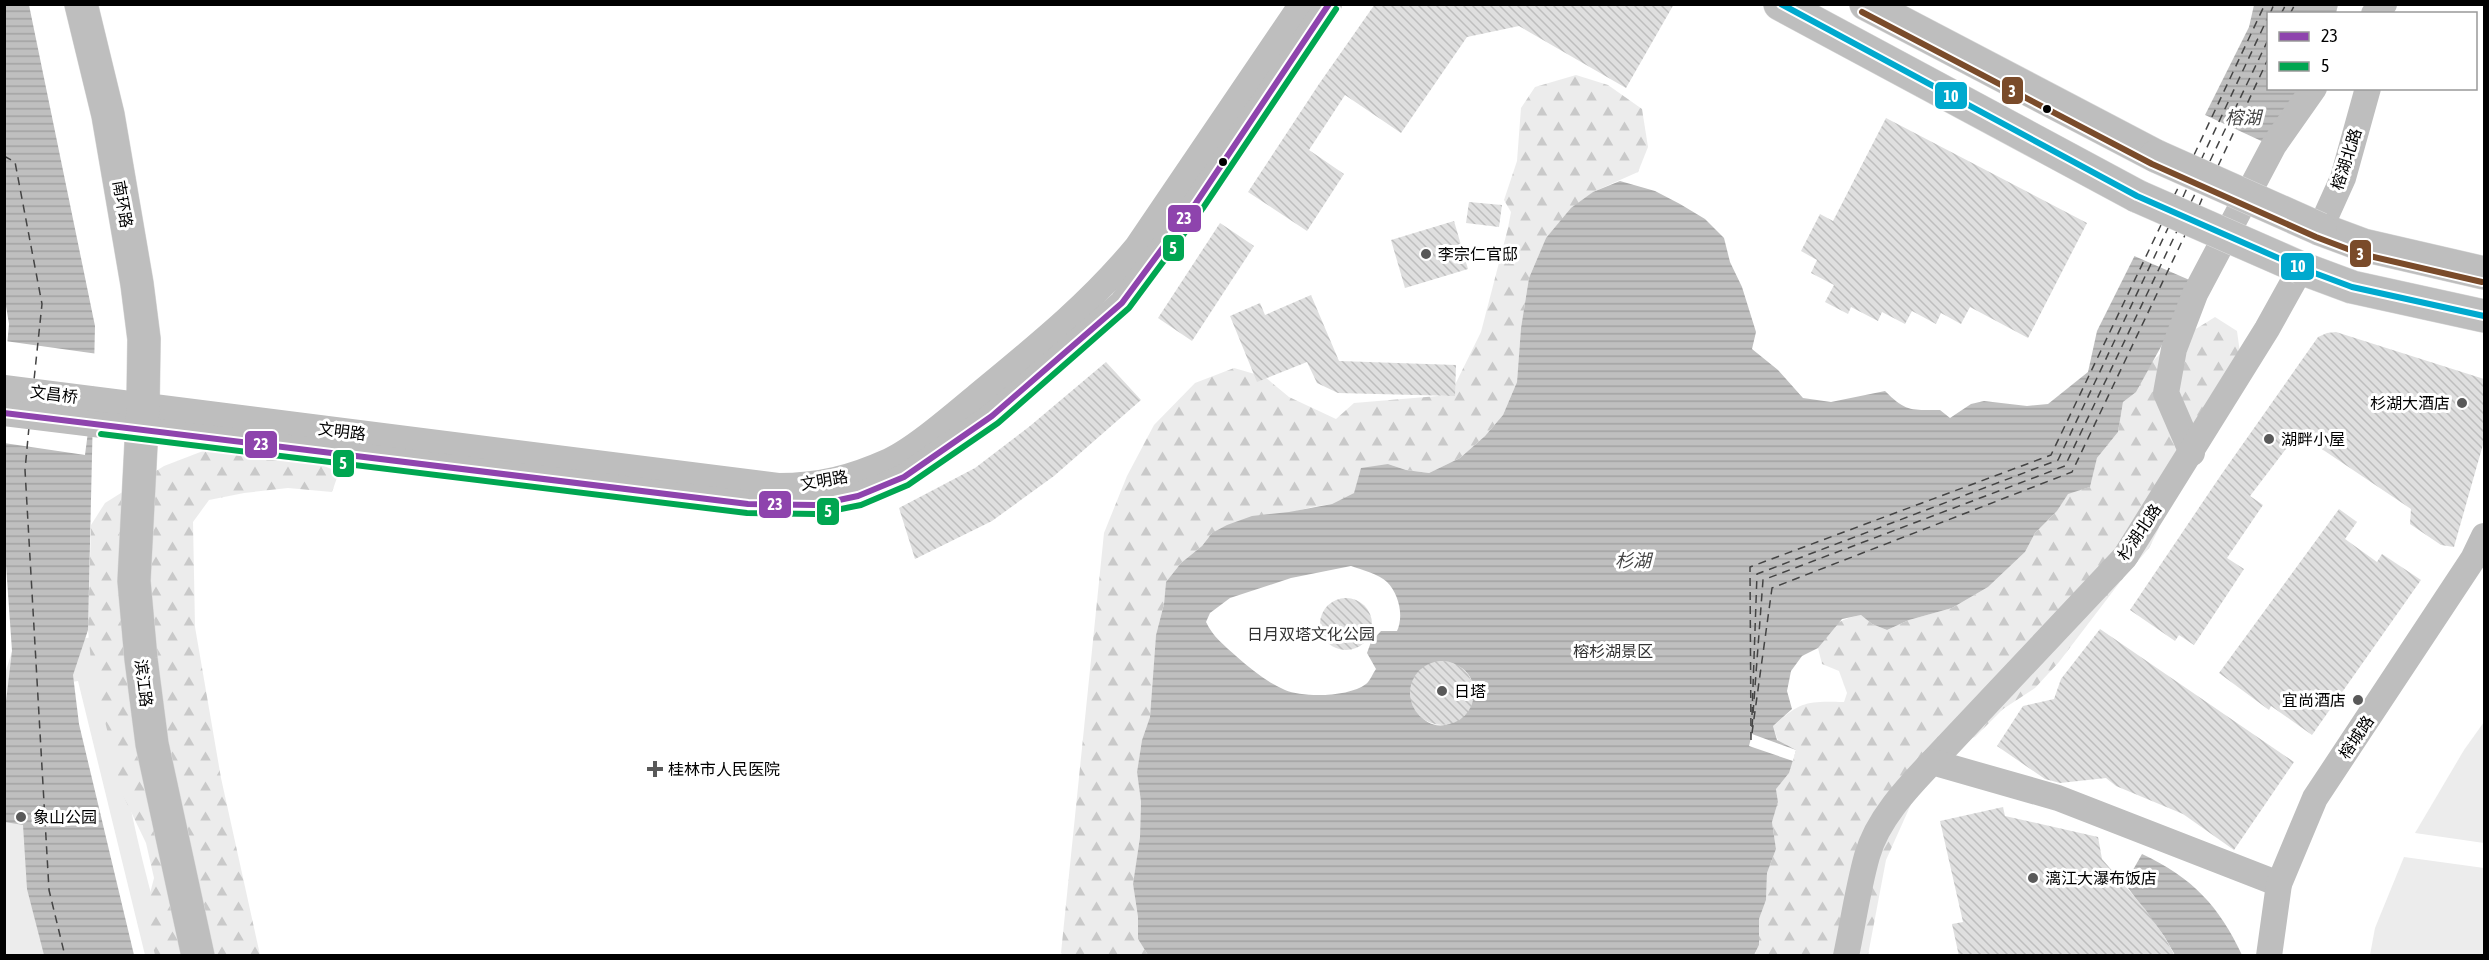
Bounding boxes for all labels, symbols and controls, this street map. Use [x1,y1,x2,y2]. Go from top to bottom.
legend [2267,12,2477,90]
text: 23 [2321,25,2338,46]
text: 5 [2321,55,2329,76]
line badge: 3 [2001,76,2024,105]
line badge: 10 [1934,81,1968,110]
text: 3 [2008,82,2016,100]
text: 10 [1943,87,1959,105]
unlabelled marker [2041,103,2053,115]
water label: 榕湖 [2225,107,2264,128]
street label: 榕湖北路 [2328,126,2364,192]
unlabelled marker [1217,156,1229,168]
street label: 南环路 [110,179,136,229]
line badge: 23 [1167,204,1202,233]
text: 23 [1176,209,1192,227]
line badge: 5 [1162,234,1185,262]
text: 5 [1169,239,1177,257]
line badge: 3 [2349,239,2372,268]
place label: 李宗仁官邸 [1438,245,1518,263]
text: 3 [2356,245,2364,263]
marker: 李宗仁官邸 [1419,247,1433,261]
line badge: 10 [2280,252,2315,281]
text: 10 [2290,257,2306,275]
street label: 文昌桥 [29,382,79,406]
place label: 杉湖大酒店 [2370,394,2450,412]
marker: 杉湖大酒店 [2455,396,2469,410]
street label: 文明路 [317,419,367,443]
line badge: 23 [244,430,278,459]
place label: 湖畔小屋 [2281,430,2345,448]
marker: 湖畔小屋 [2262,432,2276,446]
text: 23 [253,435,269,453]
line badge: 5 [332,449,355,478]
text: 5 [339,454,347,472]
street label: 文明路 [799,467,849,493]
line badge: 23 [758,490,792,519]
text: 23 [767,495,783,513]
line badge: 5 [816,497,840,526]
street label: 杉湖北路 [2114,500,2164,564]
text: 5 [824,502,832,520]
water label: 杉湖 [1615,550,1654,571]
park label: 日月双塔文化公园 [1247,625,1375,643]
park label: 榕杉湖景区 [1573,642,1653,660]
street label: 滨江路 [132,658,156,708]
place label: 日塔 [1454,682,1486,700]
marker: 日塔 [1435,684,1449,698]
place label: 宜尚酒店 [2282,691,2346,709]
marker: 宜尚酒店 [2351,693,2365,707]
street label: 榕城路 [2335,712,2377,762]
marker: 桂林市人民医院 [646,760,664,778]
place label: 桂林市人民医院 [668,760,780,778]
place label: 象山公园 [33,808,97,826]
marker: 象山公园 [14,810,28,824]
place label: 漓江大瀑布饭店 [2045,869,2157,887]
marker: 漓江大瀑布饭店 [2026,871,2040,885]

